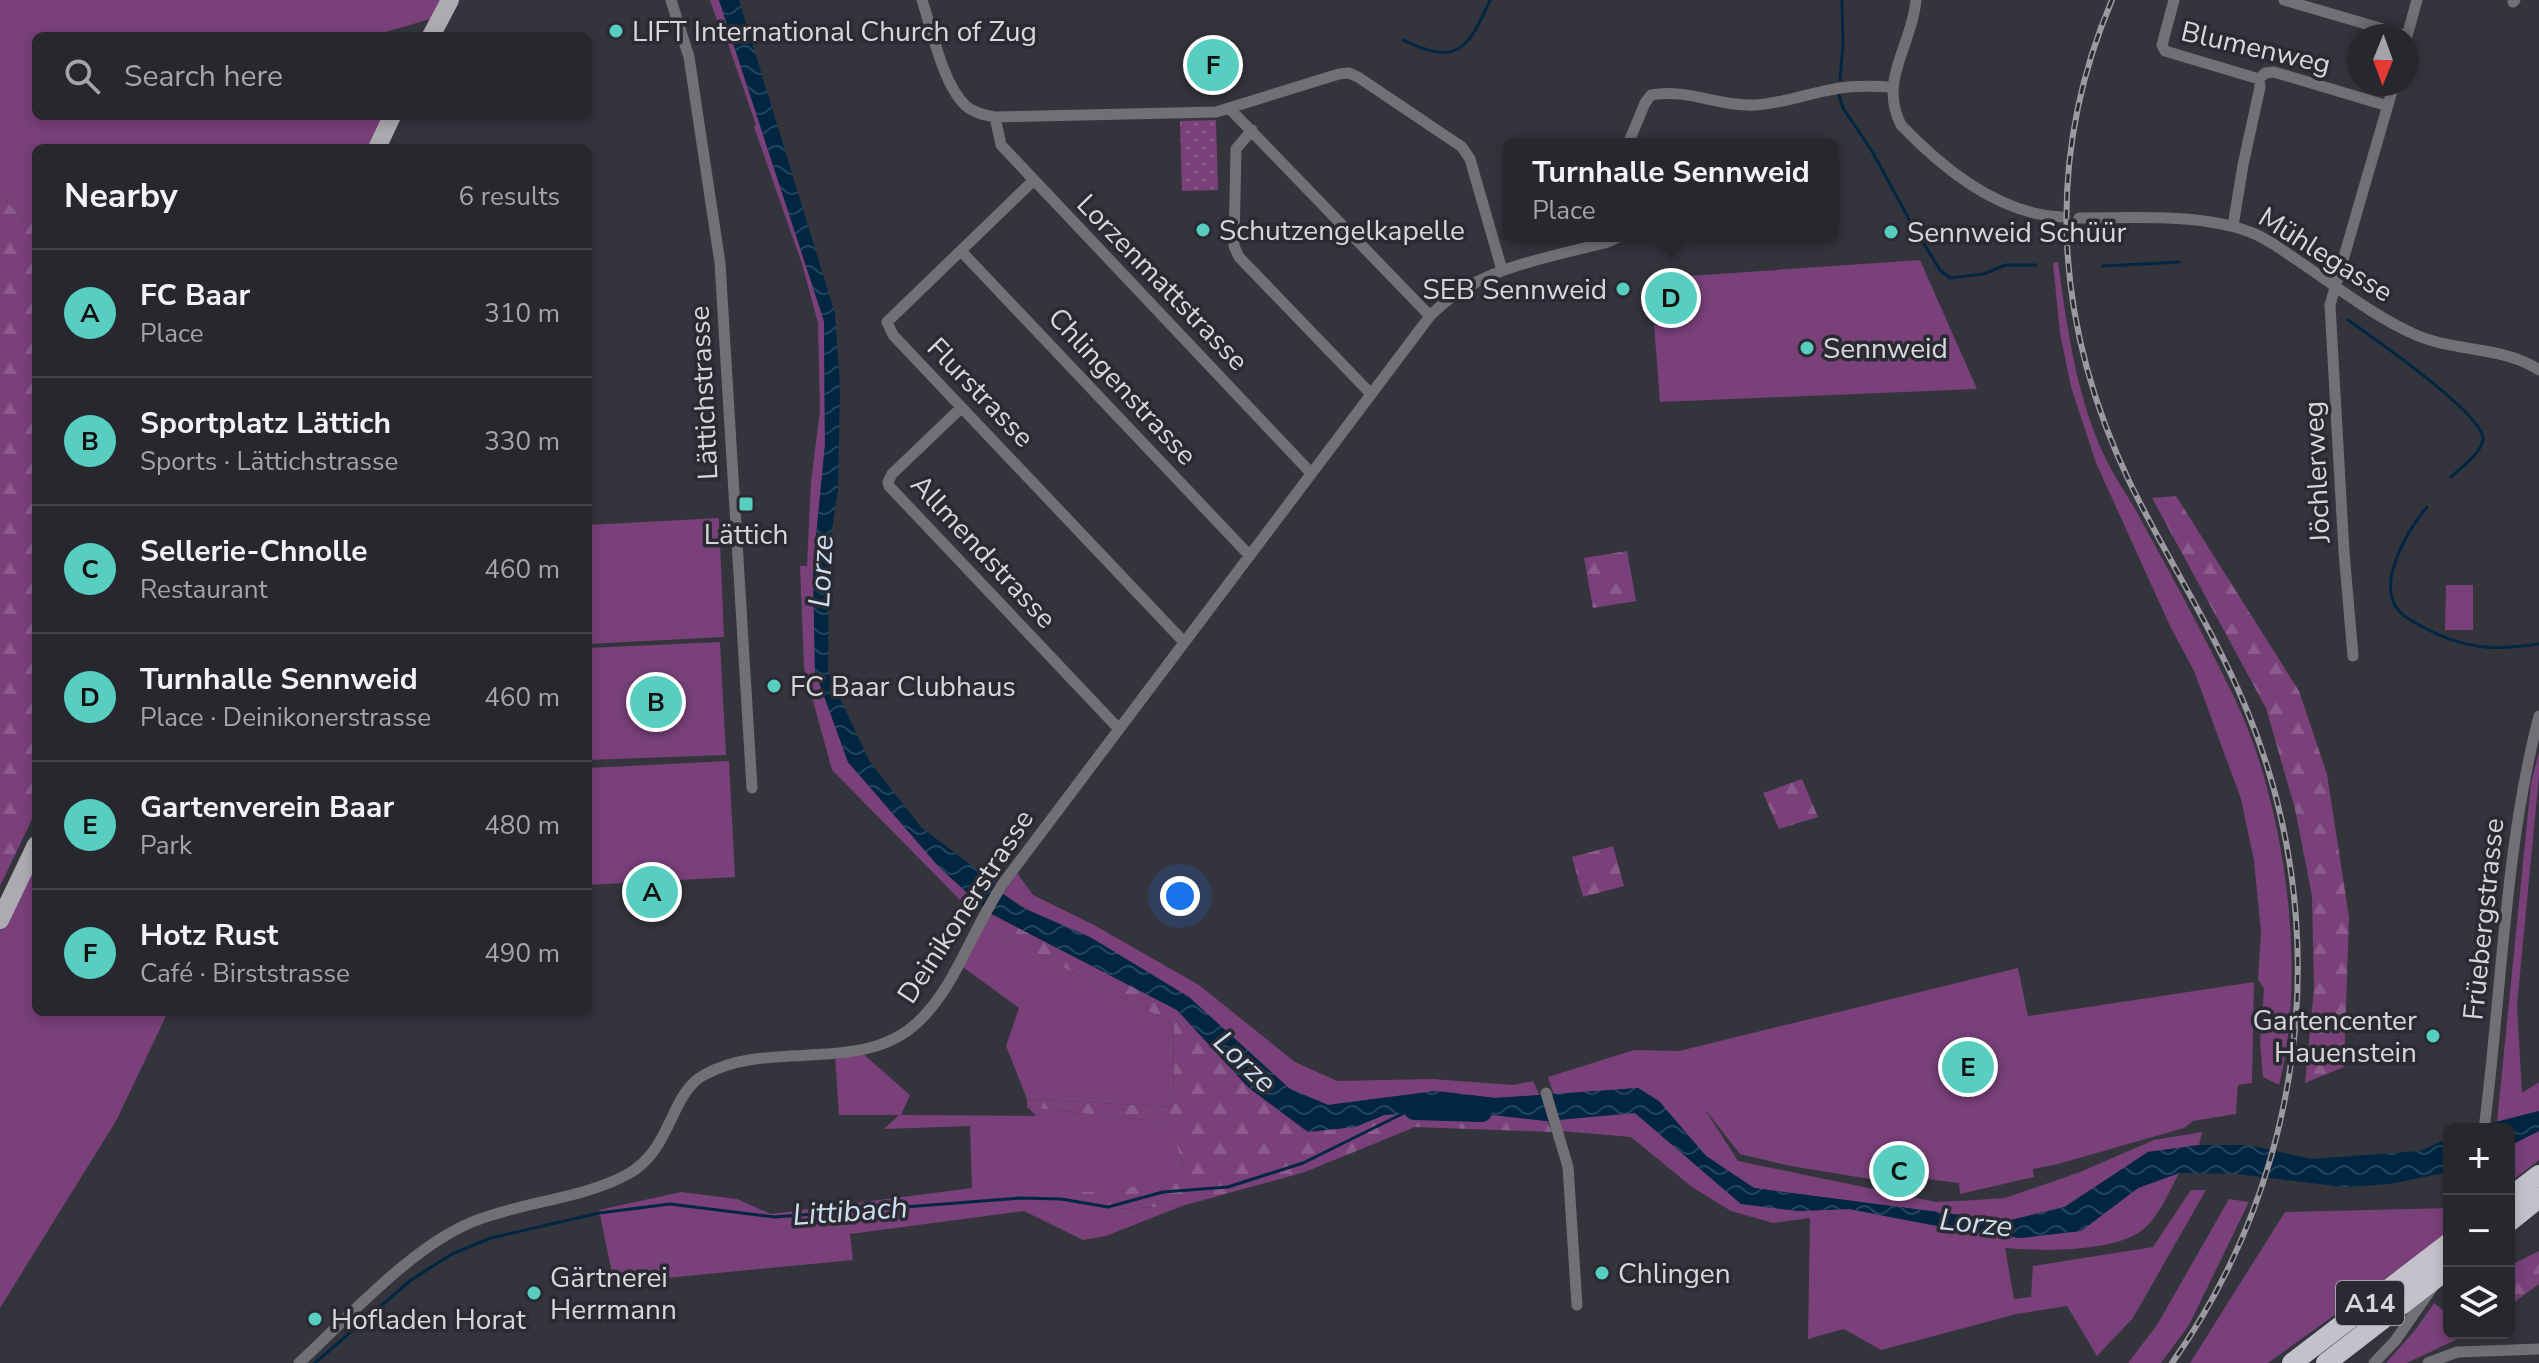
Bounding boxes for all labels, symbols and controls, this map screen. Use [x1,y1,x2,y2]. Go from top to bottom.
street label: Blumenweg [2177,12,2334,84]
place label: LIFT International Church of Zug [632,13,1037,51]
marker: LIFT International Church of Zug [607,22,625,40]
north arrow [2347,24,2419,96]
search box [32,32,592,120]
pin: F [1187,35,1239,95]
icon: search [60,54,104,98]
text: Search here [124,56,283,97]
popup [1503,138,1839,242]
text: Turnhalle Sennweid [1532,152,1810,193]
text: Nearby [64,173,178,219]
text: 6 results [459,179,560,214]
street label: Lorzenmattstrasse [1068,186,1257,379]
text: Place [1532,193,1596,228]
street label: Mühlegasse [2251,199,2400,311]
place label: Schutzengelkapelle [1219,212,1465,250]
place label: Sennweid Schüür [1907,214,2127,252]
marker: Schutzengelkapelle [1194,221,1212,239]
marker: Sennweid Schüür [1882,223,1900,241]
pin: D [1645,268,1697,328]
place label: SEB Sennweid [1422,271,1607,309]
text: FC Baar [140,275,250,316]
marker: SEB Sennweid [1614,280,1632,298]
text: A [80,296,100,331]
text: 310 m [484,296,560,331]
street label: Chlingenstrasse [1039,300,1205,474]
street label: Lättichstrasse [680,305,728,481]
text: Place [140,316,204,351]
street label: Flurstrasse [918,330,1042,456]
place label: Sennweid [1823,330,1948,368]
marker: Sennweid [1798,339,1816,357]
street label: Jöchlerweg [2294,400,2340,545]
text: Sportplatz Lättich [140,403,391,444]
text: B [81,424,99,459]
text: 330 m [484,424,560,459]
text: Sports · Lättichstrasse [140,444,398,479]
street label: Allmendstrasse [902,466,1065,637]
marker: Lättich [737,495,755,513]
place label: Lättich [704,516,788,554]
text: Sellerie-Chnolle [140,531,368,572]
water label: Lorze [799,533,844,609]
text: C [81,552,99,587]
text: 460 m [484,552,560,587]
text: Restaurant [140,572,268,607]
text: Turnhalle Sennweid [140,659,418,700]
place label: FC Baar Clubhaus [790,668,1016,706]
pin: B [630,672,682,732]
marker: FC Baar Clubhaus [765,677,783,695]
text: D [80,680,100,715]
text: 460 m [484,680,560,715]
text: Place · Deinikonerstrasse [140,700,431,735]
text: Gartenverein Baar [140,787,394,828]
street label: Deinikonerstrasse [889,802,1043,1011]
text: E [82,808,98,843]
text: 480 m [484,808,560,843]
street label: Früebergstrasse [2454,816,2513,1022]
text: Park [140,828,192,863]
pin: A [626,862,678,922]
your location [1160,876,1200,916]
text: Hotz Rust [140,915,278,956]
text: F [83,936,97,971]
text: 490 m [484,936,560,971]
text: Café · Birststrasse [140,956,350,991]
place label: Gartencenter Hauenstein [2253,1002,2417,1072]
water label: Lorze [1204,1022,1285,1103]
marker: Gartencenter Hauenstein [2424,1027,2442,1045]
pin: E [1942,1037,1994,1097]
map controls [2443,1123,2515,1339]
button: + [2443,1123,2515,1195]
pin: C [1873,1141,1925,1201]
water label: Littibach [791,1187,909,1236]
button: − [2443,1195,2515,1267]
water label: Lorze [1937,1199,2015,1248]
place label: Chlingen [1618,1255,1731,1293]
place label: Gärtnerei Herrmann [550,1259,677,1329]
marker: Chlingen [1593,1264,1611,1282]
button: layers [2443,1267,2515,1339]
road number: A14 [2336,1281,2404,1325]
marker: Gärtnerei Herrmann [525,1284,543,1302]
place label: Hofladen Horat [331,1301,526,1339]
marker: Hofladen Horat [306,1310,324,1328]

